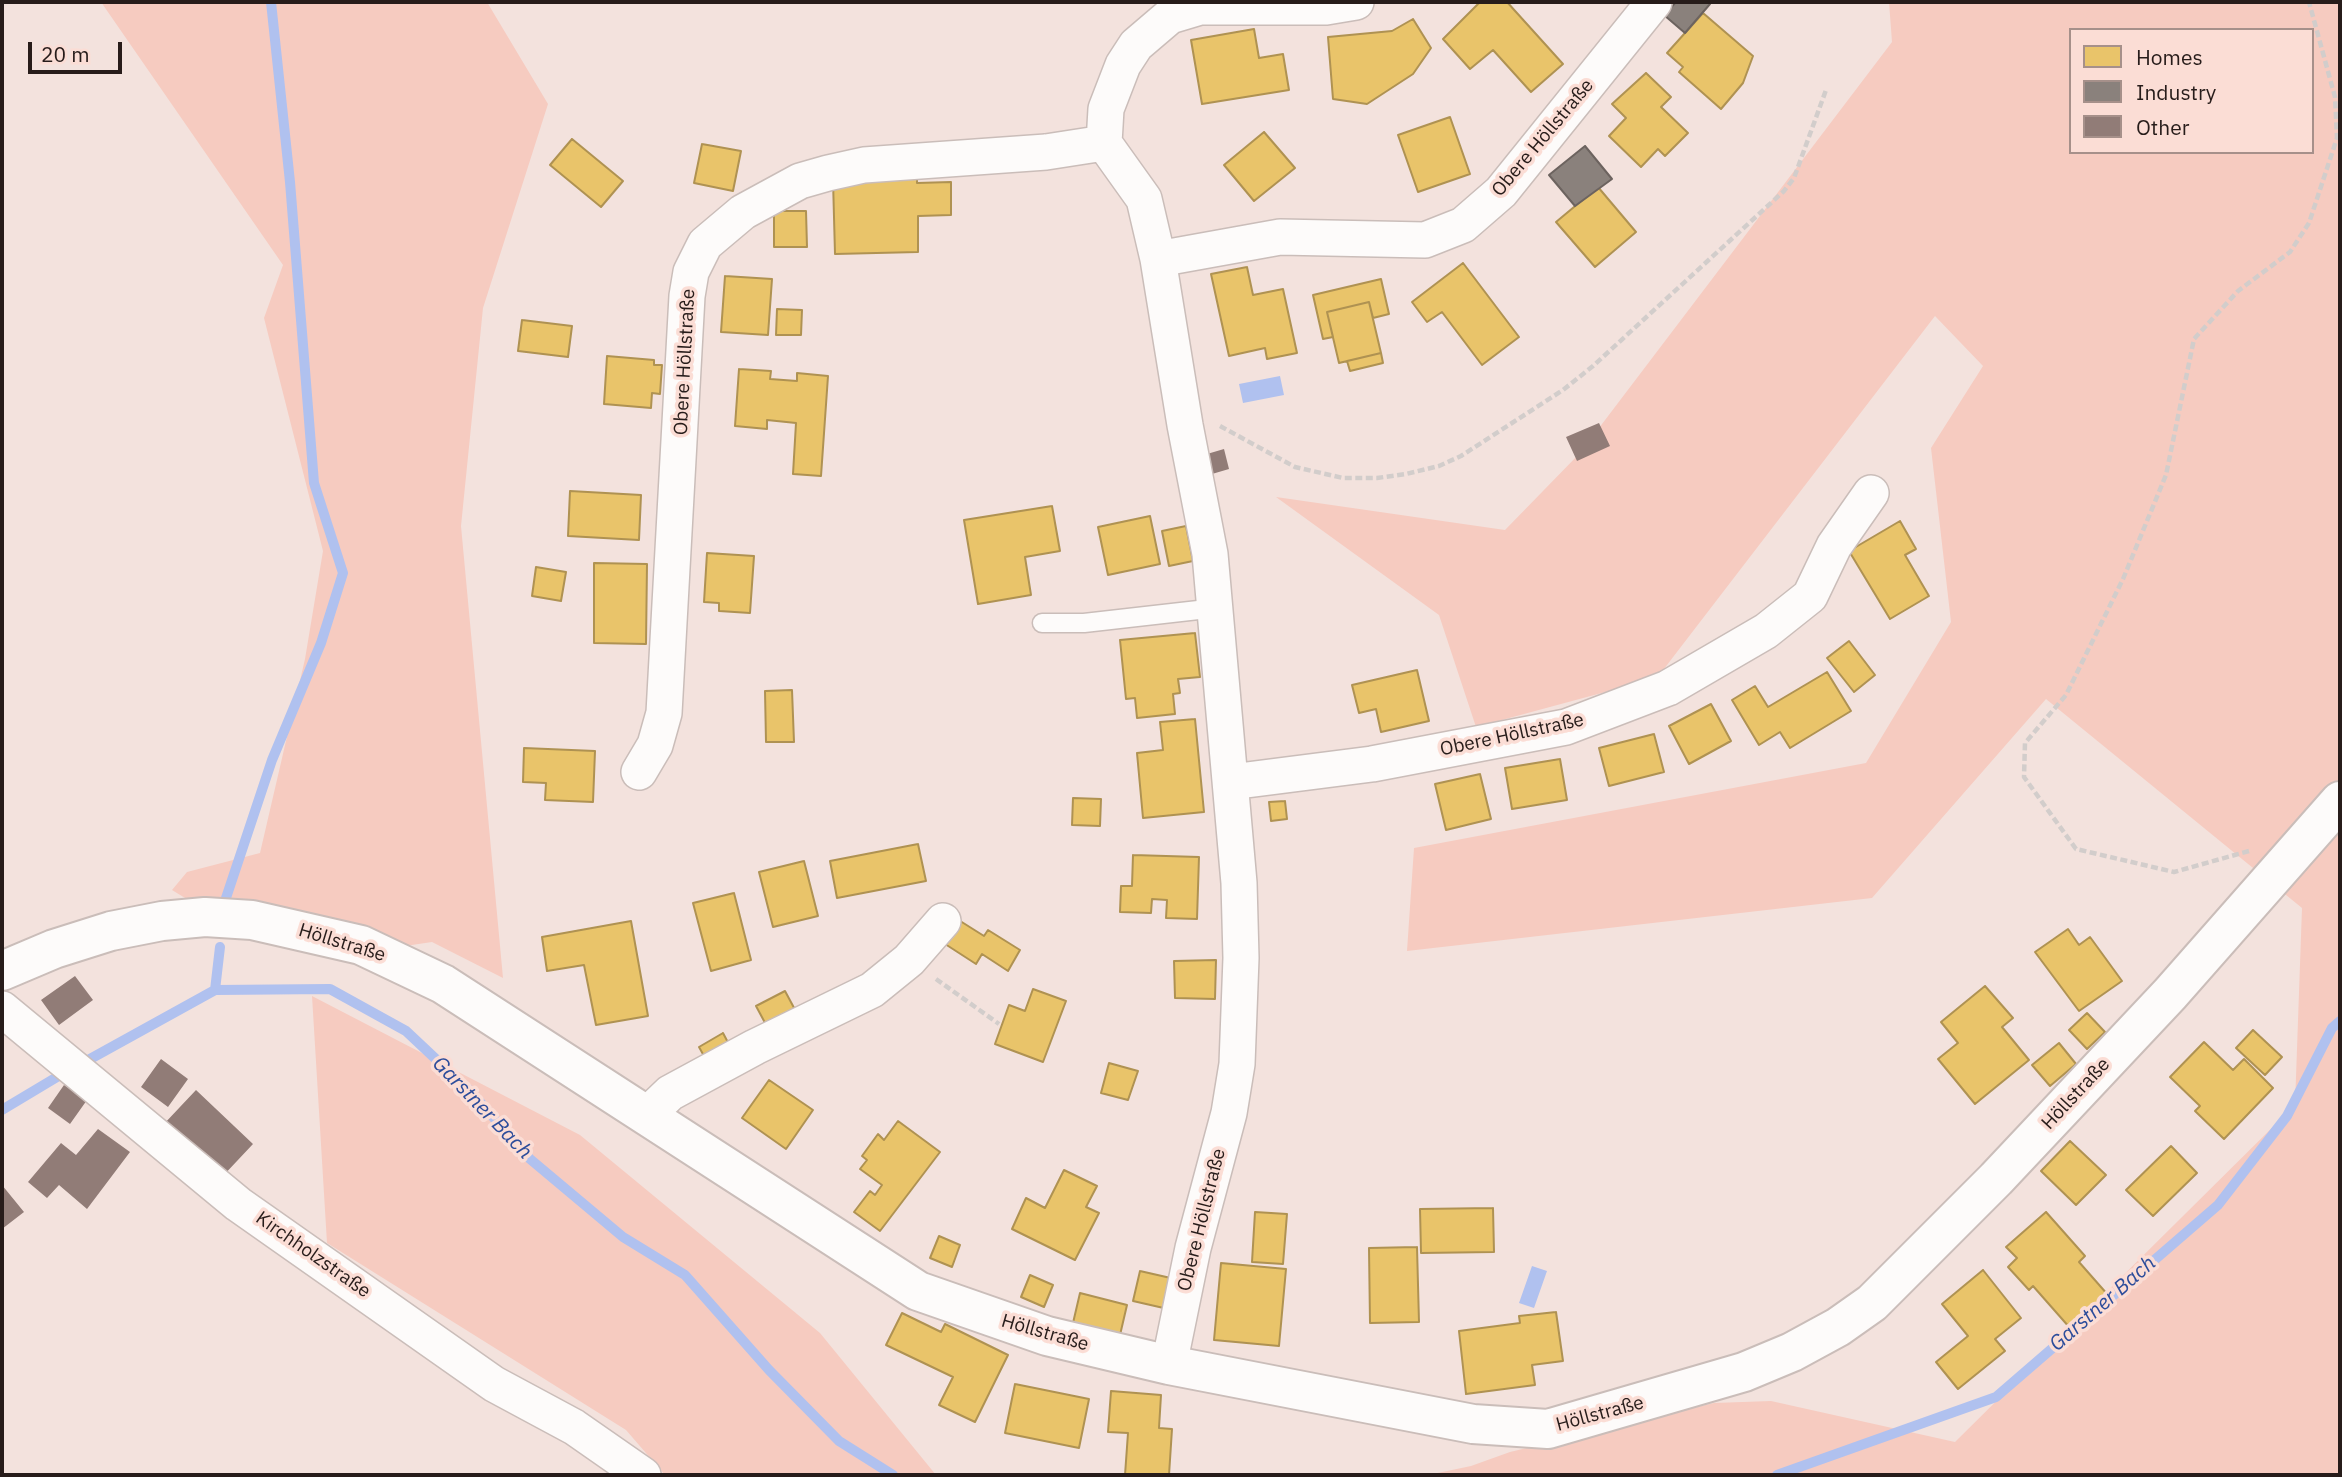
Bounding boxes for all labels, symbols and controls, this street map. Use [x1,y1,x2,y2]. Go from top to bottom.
scale bar [32,28,126,72]
legend [2069,28,2314,154]
text: 20 m [41,40,90,68]
text: Homes [2136,43,2203,71]
street label: Obere Höllstraße [1487,75,1599,201]
text: Industry [2136,78,2216,106]
text: Other [2136,113,2189,141]
street label: Obere Höllstraße [670,288,700,436]
street label: Obere Höllstraße [1438,709,1586,761]
street label: Höllstraße [296,919,388,967]
water label: Garstner Bach [427,1052,537,1164]
street label: Höllstraße [2037,1053,2115,1135]
street label: Obere Höllstraße [1173,1146,1231,1294]
street label: Kirchholzstraße [251,1207,375,1303]
water label: Garstner Bach [2045,1251,2161,1357]
street label: Höllstraße [999,1310,1091,1356]
street label: Höllstraße [1554,1391,1646,1437]

